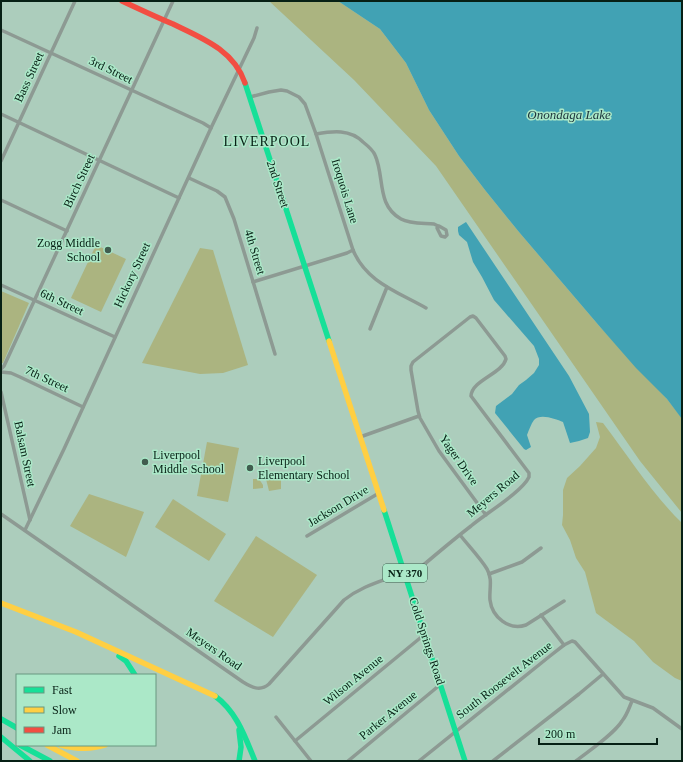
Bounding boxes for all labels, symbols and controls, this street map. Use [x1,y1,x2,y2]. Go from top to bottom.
street label: Bass Street [11,49,47,104]
street label: 3rd Street [87,53,136,87]
water label: Onondaga Lake [527,107,611,122]
district label: LIVERPOOL [224,134,310,149]
street label: Birch Street [60,151,98,210]
street label: Iroquois Lane [329,157,361,225]
street label: 2nd Street [264,159,292,210]
street label: 4th Street [242,228,269,277]
place label: Zogg Middle School [37,236,101,264]
street label: Hickory Street [111,240,153,310]
marker: Zogg Middle School [103,245,113,255]
street label: 6th Street [38,286,87,318]
street label: 7th Street [23,363,72,395]
street label: Balsam Street [11,420,39,489]
street label: Yager Drive [437,432,481,488]
place label: Liverpool Middle School [153,448,225,476]
place label: Liverpool Elementary School [258,454,350,482]
marker: Liverpool Middle School [140,457,150,467]
marker: Liverpool Elementary School [245,463,255,473]
street label: Meyers Road [464,468,522,520]
street label: Jackson Drive [305,482,371,530]
road number: NY 370 [383,564,427,582]
street label: Cold Springs Road [406,595,448,687]
street label: Meyers Road [184,625,244,673]
street label: South Roosevelt Avenue [453,638,555,722]
street label: Wilson Avenue [320,652,386,708]
legend [16,674,156,746]
text: Fast [52,683,73,697]
street label: Parker Avenue [356,688,420,742]
text: Slow [52,703,77,717]
scale bar [539,720,657,746]
text: Jam [52,723,72,737]
text: 200 m [545,727,576,741]

